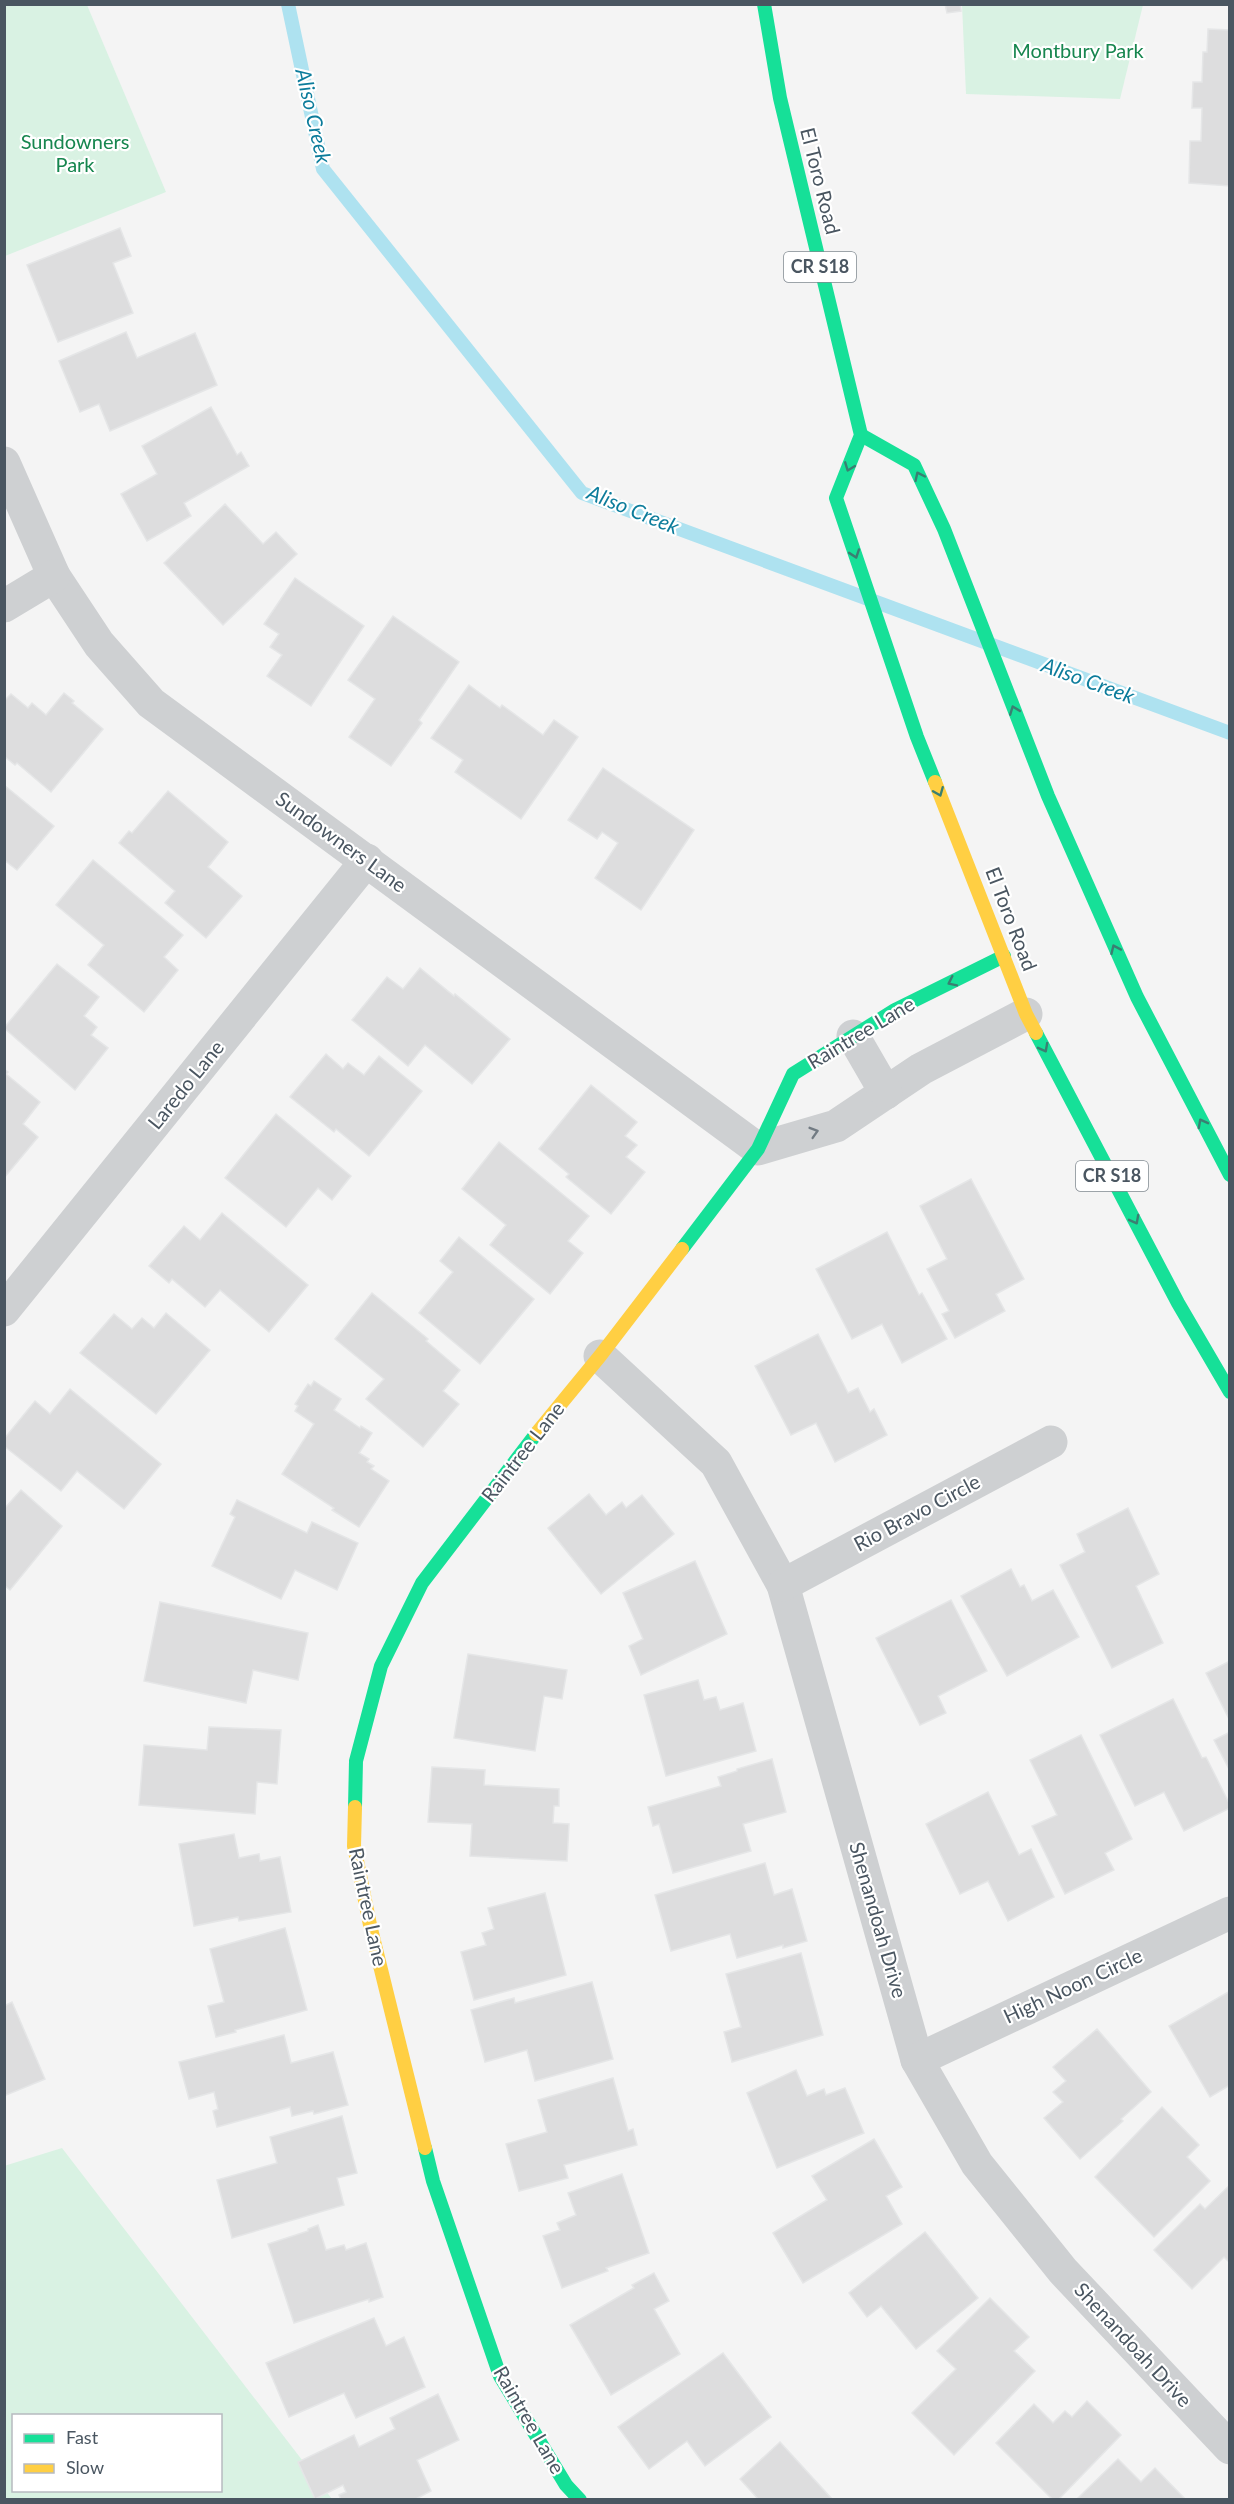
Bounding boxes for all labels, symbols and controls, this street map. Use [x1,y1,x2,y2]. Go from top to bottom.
park label: Montbury Park [1012,38,1145,62]
water label: Aliso Creek [291,65,338,167]
street label: El Toro Road [796,125,846,237]
park label: Sundowners Park [21,129,129,176]
road number: CR S18 [784,252,856,282]
one-way arrow [843,461,856,472]
one-way arrow [915,472,927,483]
water label: Aliso Creek [583,479,684,539]
one-way arrow [848,548,860,559]
water label: Aliso Creek [1038,651,1139,708]
one-way arrow [1009,705,1021,716]
one-way arrow [932,785,944,796]
street label: Sundowners Lane [272,786,412,897]
street label: El Toro Road [981,863,1043,974]
one-way arrow [1111,944,1123,955]
one-way arrow [947,974,958,986]
street label: Raintree Lane [803,991,918,1073]
street label: Laredo Lane [142,1035,228,1134]
one-way arrow [1037,1042,1048,1052]
one-way arrow [1198,1118,1210,1129]
one-way arrow [808,1127,819,1139]
road number: CR S18 [1076,1161,1148,1191]
one-way arrow [1128,1214,1139,1225]
street label: Raintree Lane [476,1397,569,1506]
street label: Rio Bravo Circle [849,1469,984,1555]
street label: Shenandoah Drive [845,1839,913,2000]
street label: Raintree Lane [345,1845,393,1968]
street label: High Noon Circle [999,1942,1146,2028]
street label: Shenandoah Drive [1070,2277,1197,2411]
street label: Raintree Lane [489,2361,570,2478]
legend [12,2414,222,2492]
text: Fast [66,2426,99,2448]
text: Slow [66,2456,104,2478]

